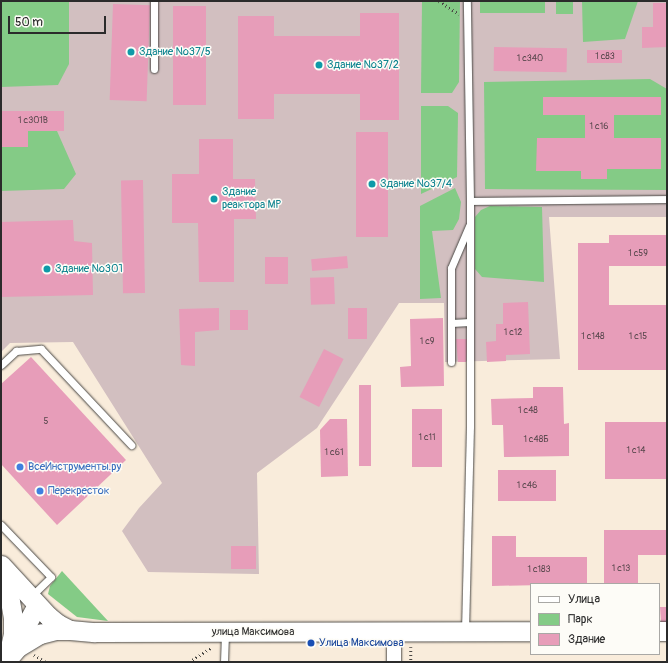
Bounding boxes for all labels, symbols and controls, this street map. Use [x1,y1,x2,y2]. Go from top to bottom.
scale bar [10,8,108,34]
text: 50 m [15,15,43,30]
place label: Здание №37/5 [139,45,211,59]
marker: Здание №37/5 [126,47,136,57]
house number: 1 с83 [595,52,615,62]
house number: 1 с340 [517,54,543,64]
place label: Здание №37/2 [327,58,399,72]
marker: Здание №37/2 [314,60,324,70]
house number: 1 с301В [18,116,48,126]
house number: 1 с16 [590,122,608,132]
place label: Здание №37/4 [380,177,452,191]
marker: Здание №37/4 [367,179,377,189]
place label: Здание реактора МР [222,186,281,212]
marker: Здание реактора МР [209,194,219,204]
house number: 1 с59 [628,249,648,259]
place label: Здание №301 [55,262,123,276]
marker: Здание №301 [42,264,52,274]
house number: 1 с12 [504,328,522,338]
house number: 1 с148 [581,332,605,342]
house number: 1 с15 [629,332,647,342]
house number: 1 с9 [420,337,434,347]
house number: 1 с48 [518,406,538,416]
house number: 5 [44,417,48,427]
house number: 1 с11 [418,433,436,443]
house number: 1 с48Б [523,435,549,445]
house number: 1 с14 [627,446,645,456]
house number: 1 с61 [325,448,343,458]
place label: ВсеИнструменты.ру [28,460,121,474]
marker: ВсеИнструменты.ру [15,462,25,472]
house number: 1 с46 [517,481,537,491]
place label: Перекресток [48,484,109,498]
marker: Перекресток [35,486,45,496]
house number: 1 с13 [612,564,630,574]
house number: 1 с183 [527,565,551,575]
legend [530,583,660,655]
text: Улица [568,592,600,607]
text: Парк [568,612,593,627]
street label: улица Максимова [212,625,294,639]
text: Здание [568,632,605,647]
place label: Улица Максимова [319,636,404,650]
marker: Улица Максимова [306,638,316,648]

